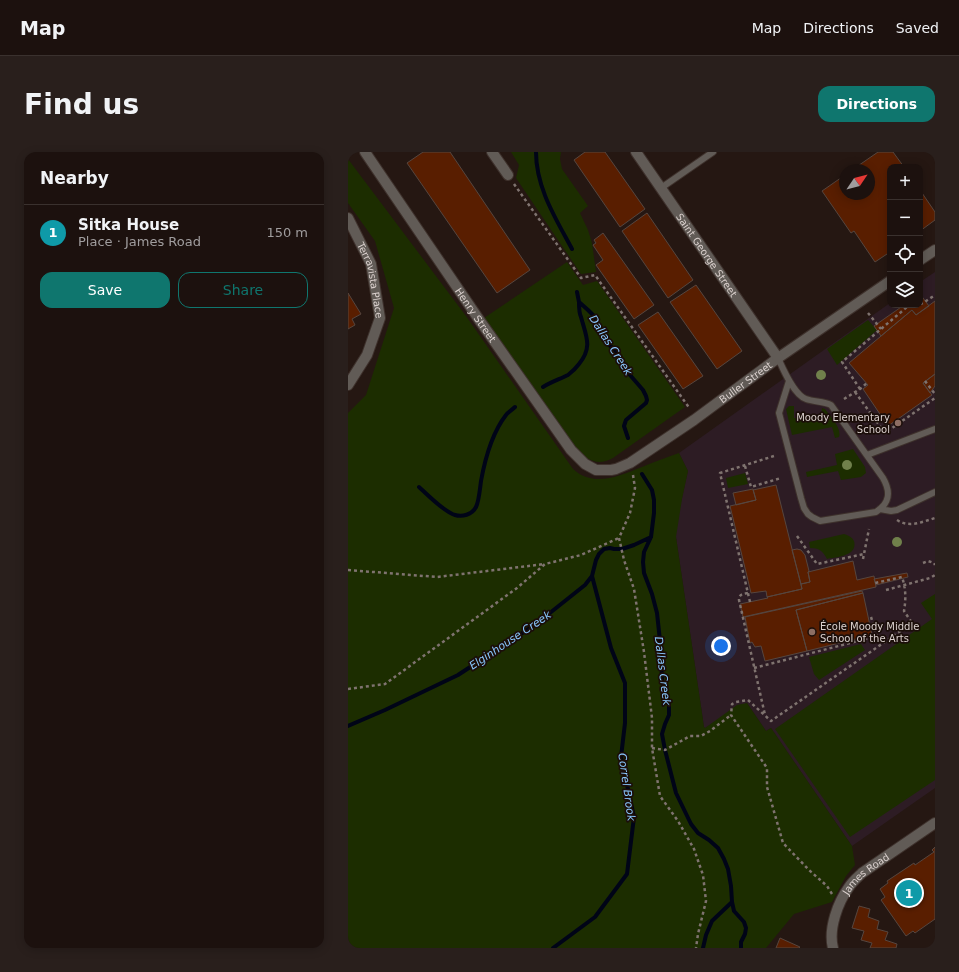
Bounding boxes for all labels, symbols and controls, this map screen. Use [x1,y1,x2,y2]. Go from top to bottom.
text: Map [20,17,65,39]
text: Map [752,20,781,36]
text: Directions [803,20,874,36]
text: Saved [896,20,939,36]
button: Directions [818,86,935,122]
text: Find us [24,88,139,121]
north arrow [839,164,875,200]
map controls [887,164,923,308]
button: + [887,164,923,200]
text: Nearby [40,168,109,188]
button: − [887,200,923,236]
street label: Saint George Street [674,211,739,299]
text: Sitka House [78,216,179,234]
text: 1 [48,225,58,240]
text: 150 m [266,225,308,240]
text: Place · James Road [78,234,201,249]
button: locate [887,236,923,272]
street label: Terravista Place [355,240,385,319]
button: Save [40,272,170,308]
button: Share [178,272,308,308]
button: layers [887,272,923,308]
street label: Henry Street [453,286,498,344]
water label: Dallas Creek [586,313,635,378]
street label: Buller Street [717,359,774,405]
place label: Moody Elementary School [796,412,890,435]
marker: Moody Elementary School [893,418,903,428]
water label: Elginhouse Creek [467,608,554,673]
place label: École Moody Middle School of the Arts [820,620,919,644]
marker: École Moody Middle School of the Arts [807,627,817,637]
water label: Dallas Creek [652,636,673,707]
your location [711,636,731,656]
water label: Correl Brook [615,752,638,823]
street label: James Road [840,851,891,898]
pin: 1 [896,878,922,908]

